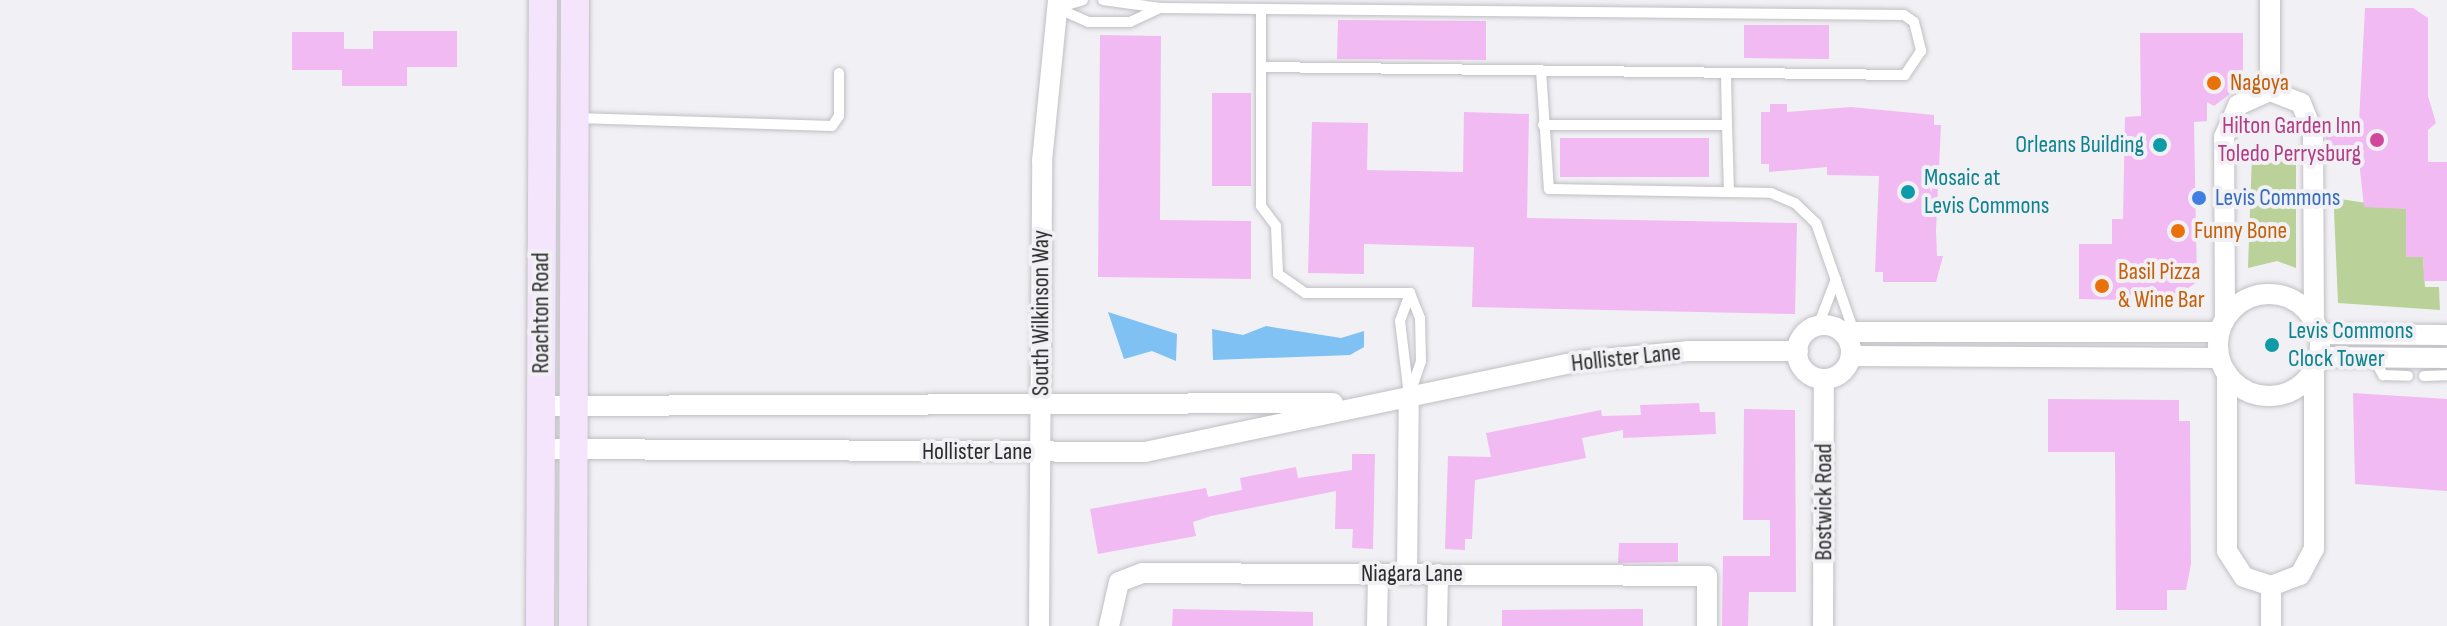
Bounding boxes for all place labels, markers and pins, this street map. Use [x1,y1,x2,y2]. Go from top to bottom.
place label: Nagoya [2230,69,2289,97]
marker: Nagoya [2205,74,2223,92]
place label: Hilton Garden Inn Toledo Perrysburg [2218,112,2361,168]
place label: Orleans Building [2015,131,2144,159]
marker: Hilton Garden Inn Toledo Perrysburg [2368,131,2386,149]
marker: Orleans Building [2151,136,2169,154]
place label: Mosaic at Levis Commons [1924,164,2049,220]
marker: Mosaic at Levis Commons [1899,183,1917,201]
place label: Levis Commons [2215,184,2340,212]
marker: Levis Commons [2190,189,2208,207]
place label: Funny Bone [2194,217,2287,245]
marker: Funny Bone [2169,222,2187,240]
place label: Basil Pizza & Wine Bar [2118,258,2205,314]
marker: Basil Pizza & Wine Bar [2093,277,2111,295]
place label: Levis Commons Clock Tower [2288,317,2413,373]
marker: Levis Commons Clock Tower [2263,336,2281,354]

